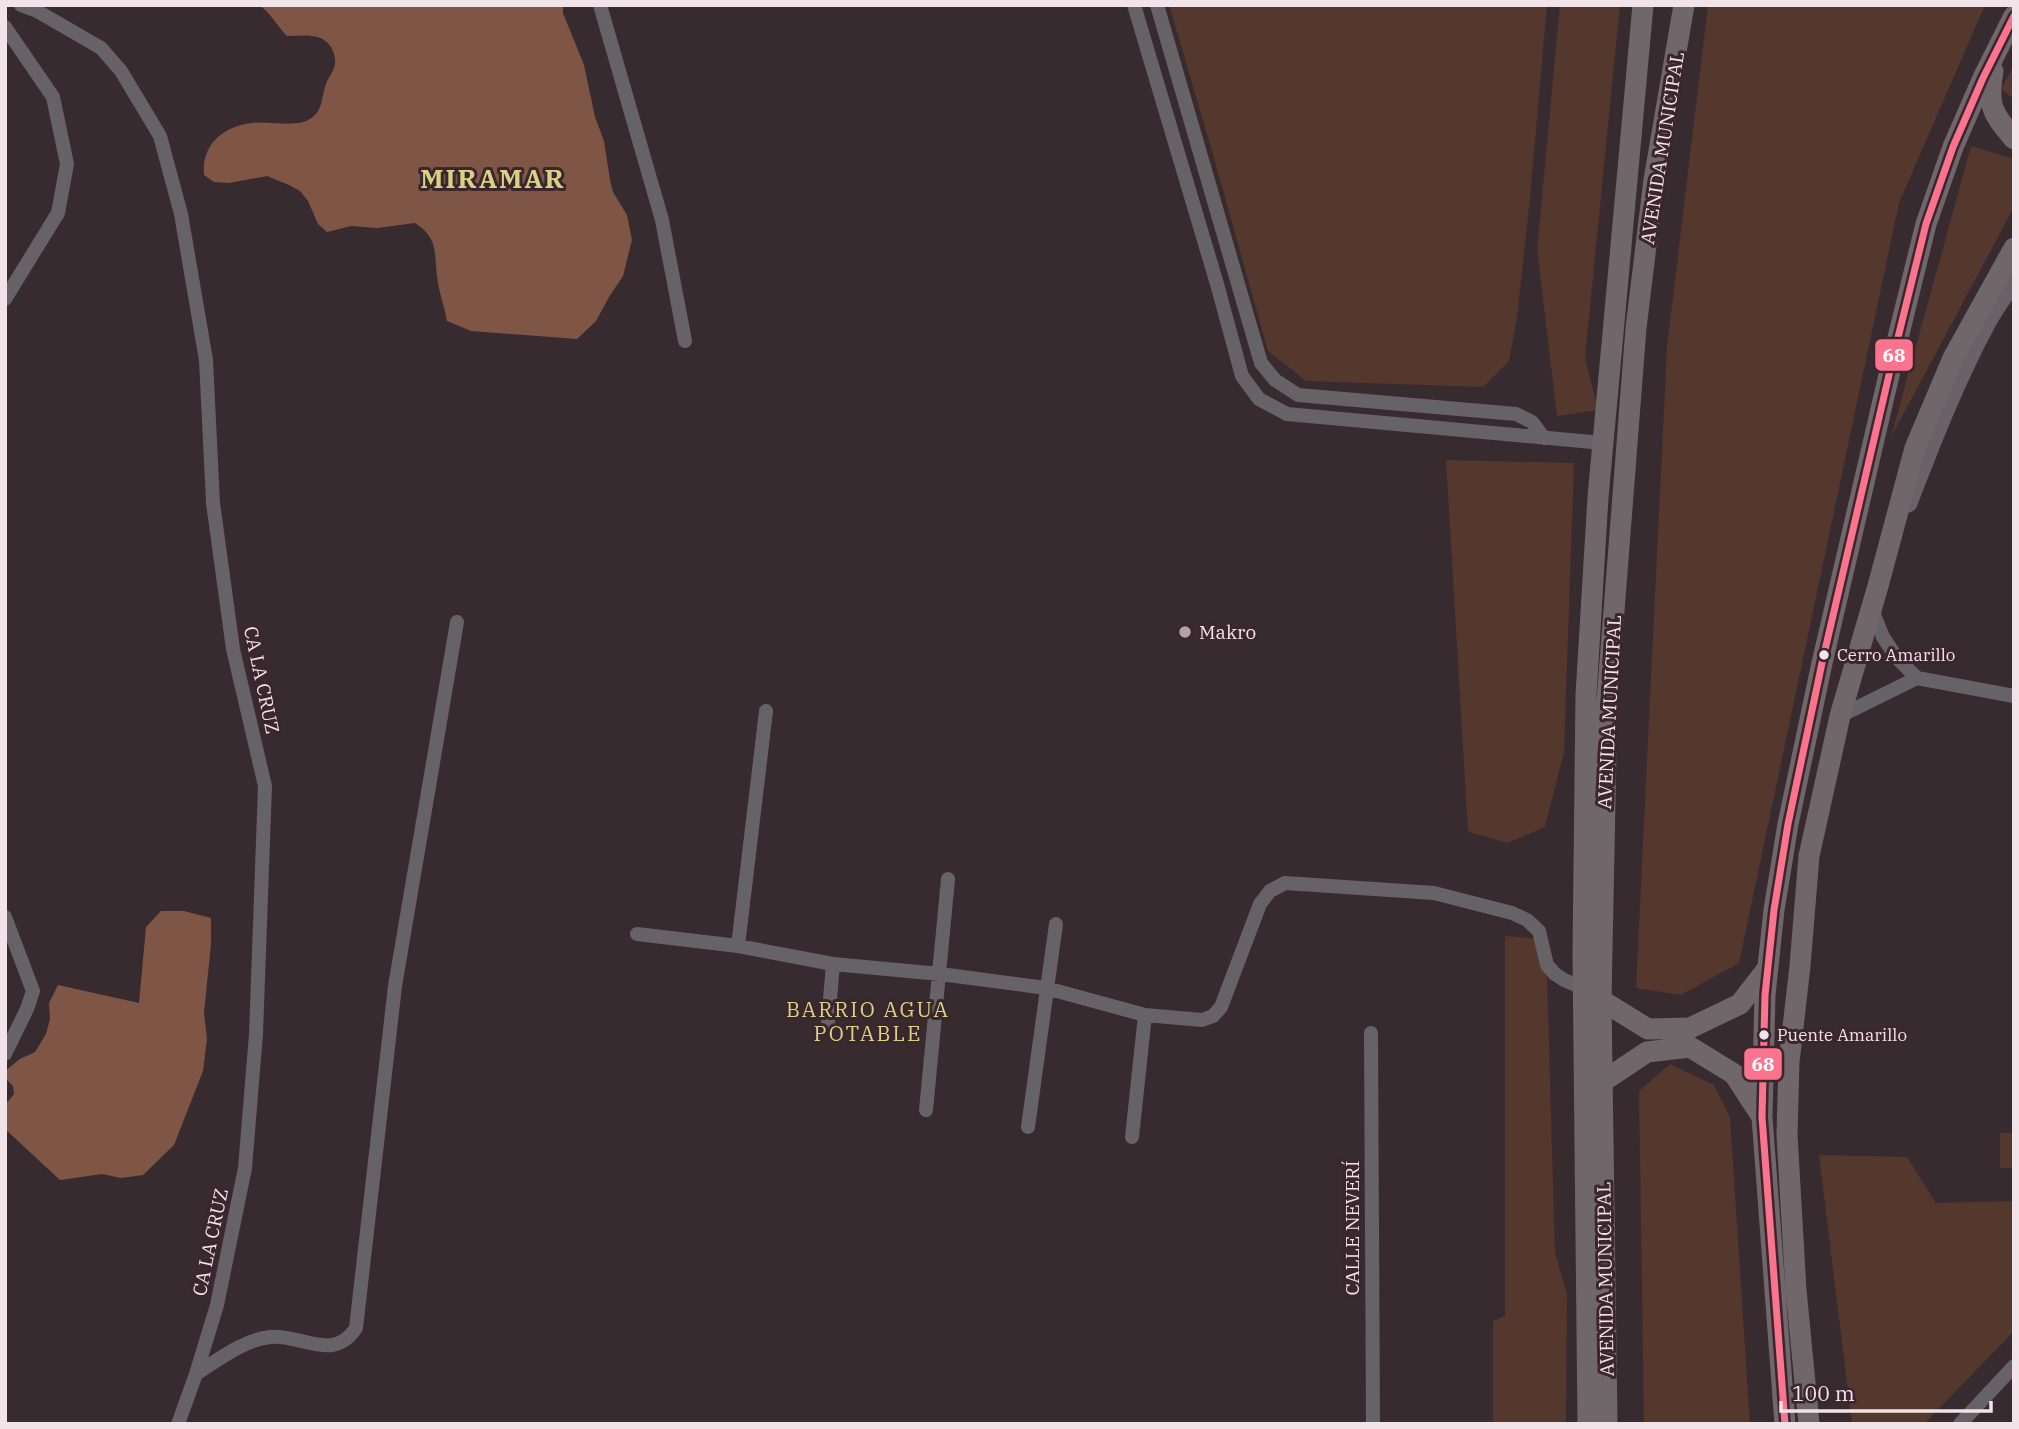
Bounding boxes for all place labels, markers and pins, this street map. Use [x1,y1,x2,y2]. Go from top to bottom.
place label: Makro [1199,620,1256,644]
marker: Makro [1177,624,1193,640]
place label: Cerro Amarillo [1837,644,1955,666]
marker: Cerro Amarillo [1817,648,1831,662]
place label: Puente Amarillo [1777,1024,1907,1046]
marker: Puente Amarillo [1757,1028,1771,1042]

